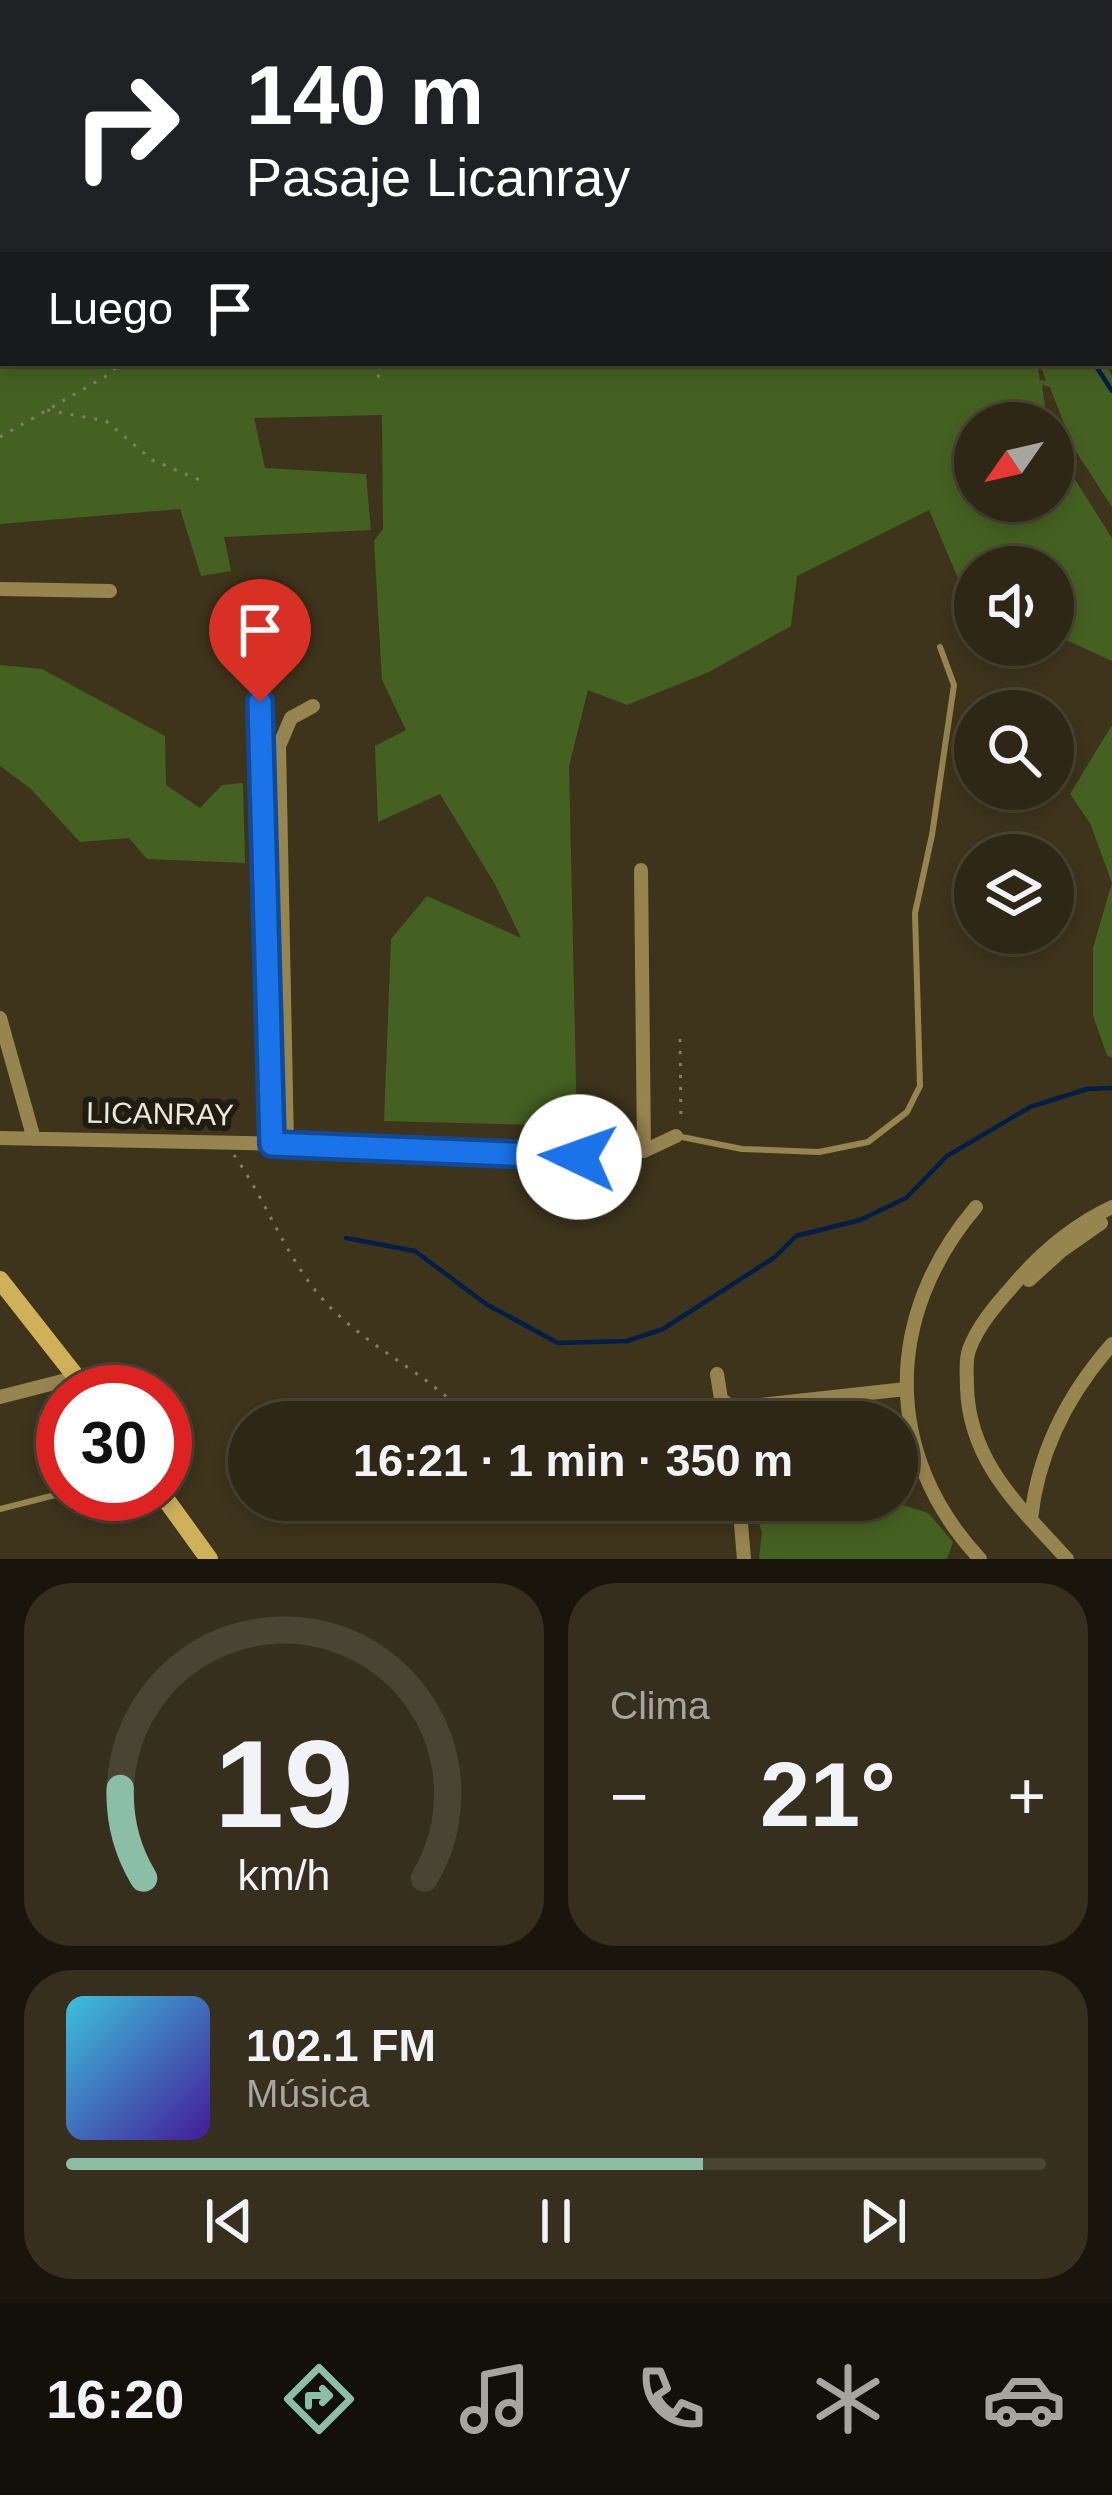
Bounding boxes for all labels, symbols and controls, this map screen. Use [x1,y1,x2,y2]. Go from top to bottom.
icon: right [48,48,204,204]
text: 140 m [246,48,484,142]
text: Pasaje Licanray [246,147,630,207]
icon: arrive [197,276,263,342]
text: Luego [48,283,173,334]
north arrow [954,402,1074,522]
map controls [954,402,1074,954]
button: sound [954,546,1074,666]
pin [209,579,311,702]
icon: arrive [227,597,293,663]
button: search [954,690,1074,810]
button: layers [954,834,1074,954]
position arrow [516,1094,642,1220]
street label: LICANRAY [86,1096,234,1131]
speed limit sign: 30 [36,1365,192,1521]
text: 16:21 · 1 min · 350 m [353,1435,793,1486]
text: Clima [610,1684,710,1727]
text: 19 [215,1714,353,1853]
text: 21° [760,1745,896,1845]
text: − [610,1759,649,1833]
text: + [1007,1759,1046,1833]
text: km/h [238,1850,330,1898]
text: 102.1 FM [246,2020,436,2071]
text: Música [246,2072,370,2115]
icon: previous [196,2188,262,2254]
icon: pause [523,2188,589,2254]
icon: next [850,2188,916,2254]
icon: directions [277,2357,361,2441]
icon: music [453,2357,537,2441]
icon: phone [629,2357,713,2441]
icon: climate [806,2357,890,2441]
icon: car [982,2357,1066,2441]
text: 16:20 [46,2369,184,2429]

